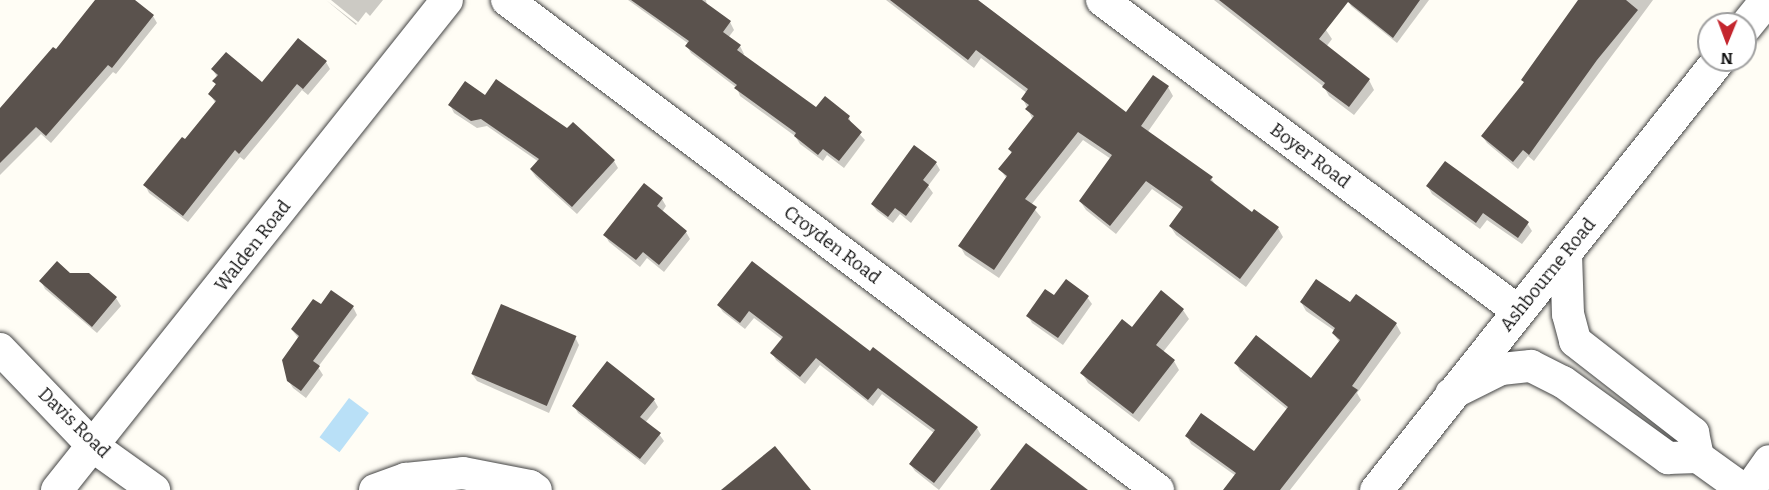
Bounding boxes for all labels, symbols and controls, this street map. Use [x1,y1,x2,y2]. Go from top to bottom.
north arrow [1697,12,1757,72]
text: N [1720,49,1733,68]
street label: Boyer Road [1266,119,1354,193]
street label: Walden Road [211,196,295,296]
street label: Croyden Road [779,202,885,288]
street label: Ashbourne Road [1496,214,1600,336]
street label: Davis Road [34,384,114,462]

